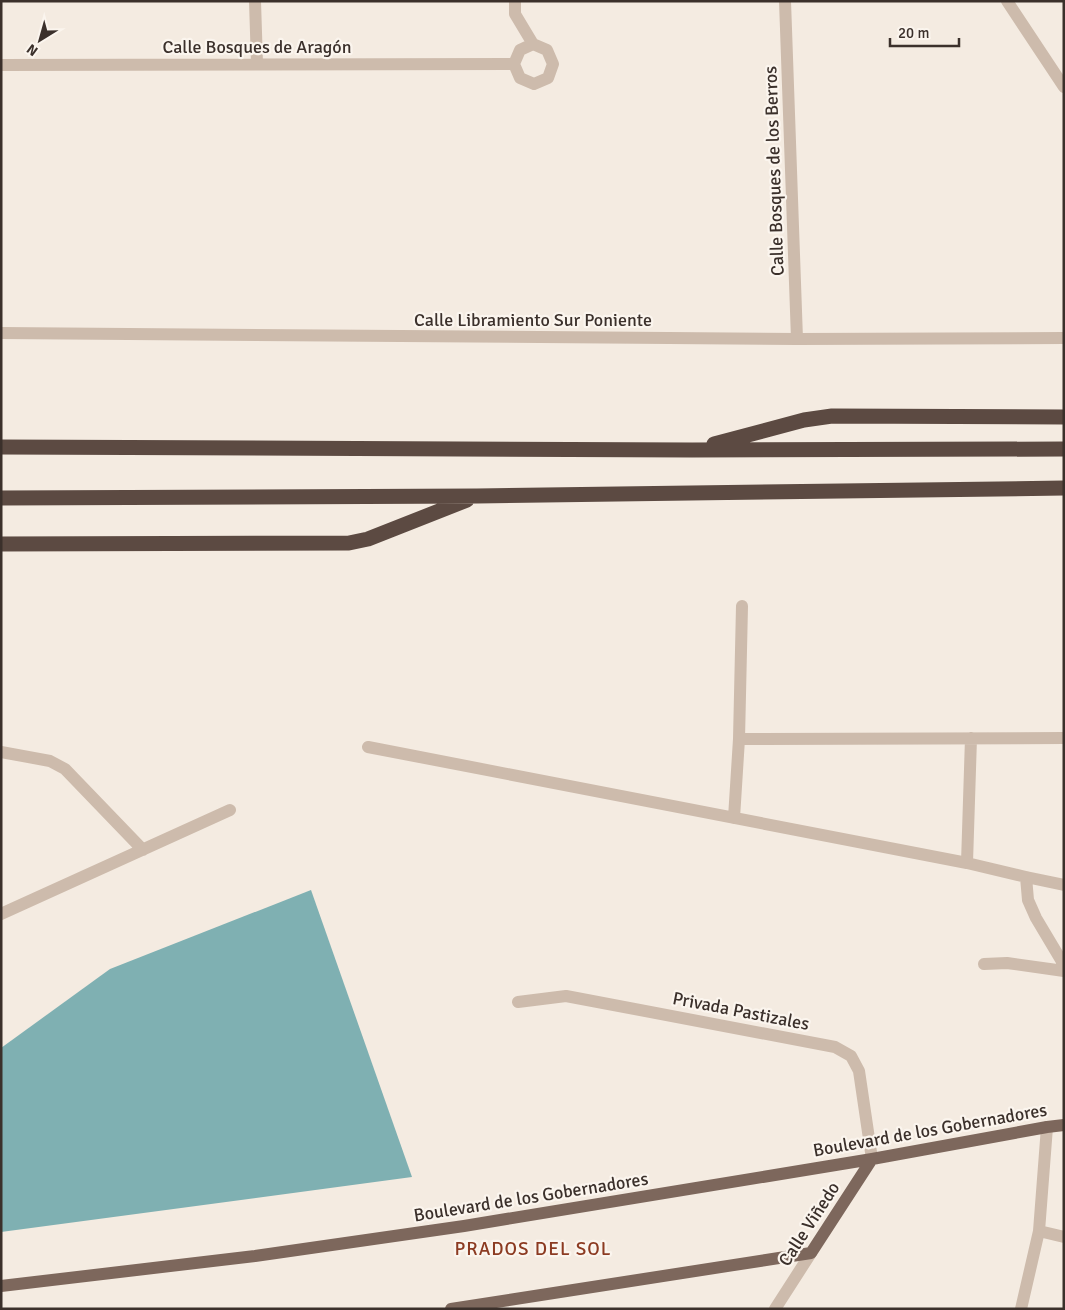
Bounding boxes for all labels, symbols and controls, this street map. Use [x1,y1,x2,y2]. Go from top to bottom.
north arrow [15,15,65,65]
scale bar [890,15,959,47]
text: 20 m [898,24,929,42]
street label: Calle Bosques de Aragón [162,36,352,58]
text: N [23,40,41,60]
street label: Calle Bosques de los Berros [759,65,789,276]
street label: Calle Libramiento Sur Poniente [414,309,652,331]
street label: Privada Pastizales [671,987,811,1035]
street label: Boulevard de los Gobernadores [811,1099,1049,1161]
street label: Boulevard de los Gobernadores [412,1168,650,1226]
street label: Calle Viñedo [774,1178,844,1270]
district label: PRADOS DEL SOL [454,1237,612,1261]

